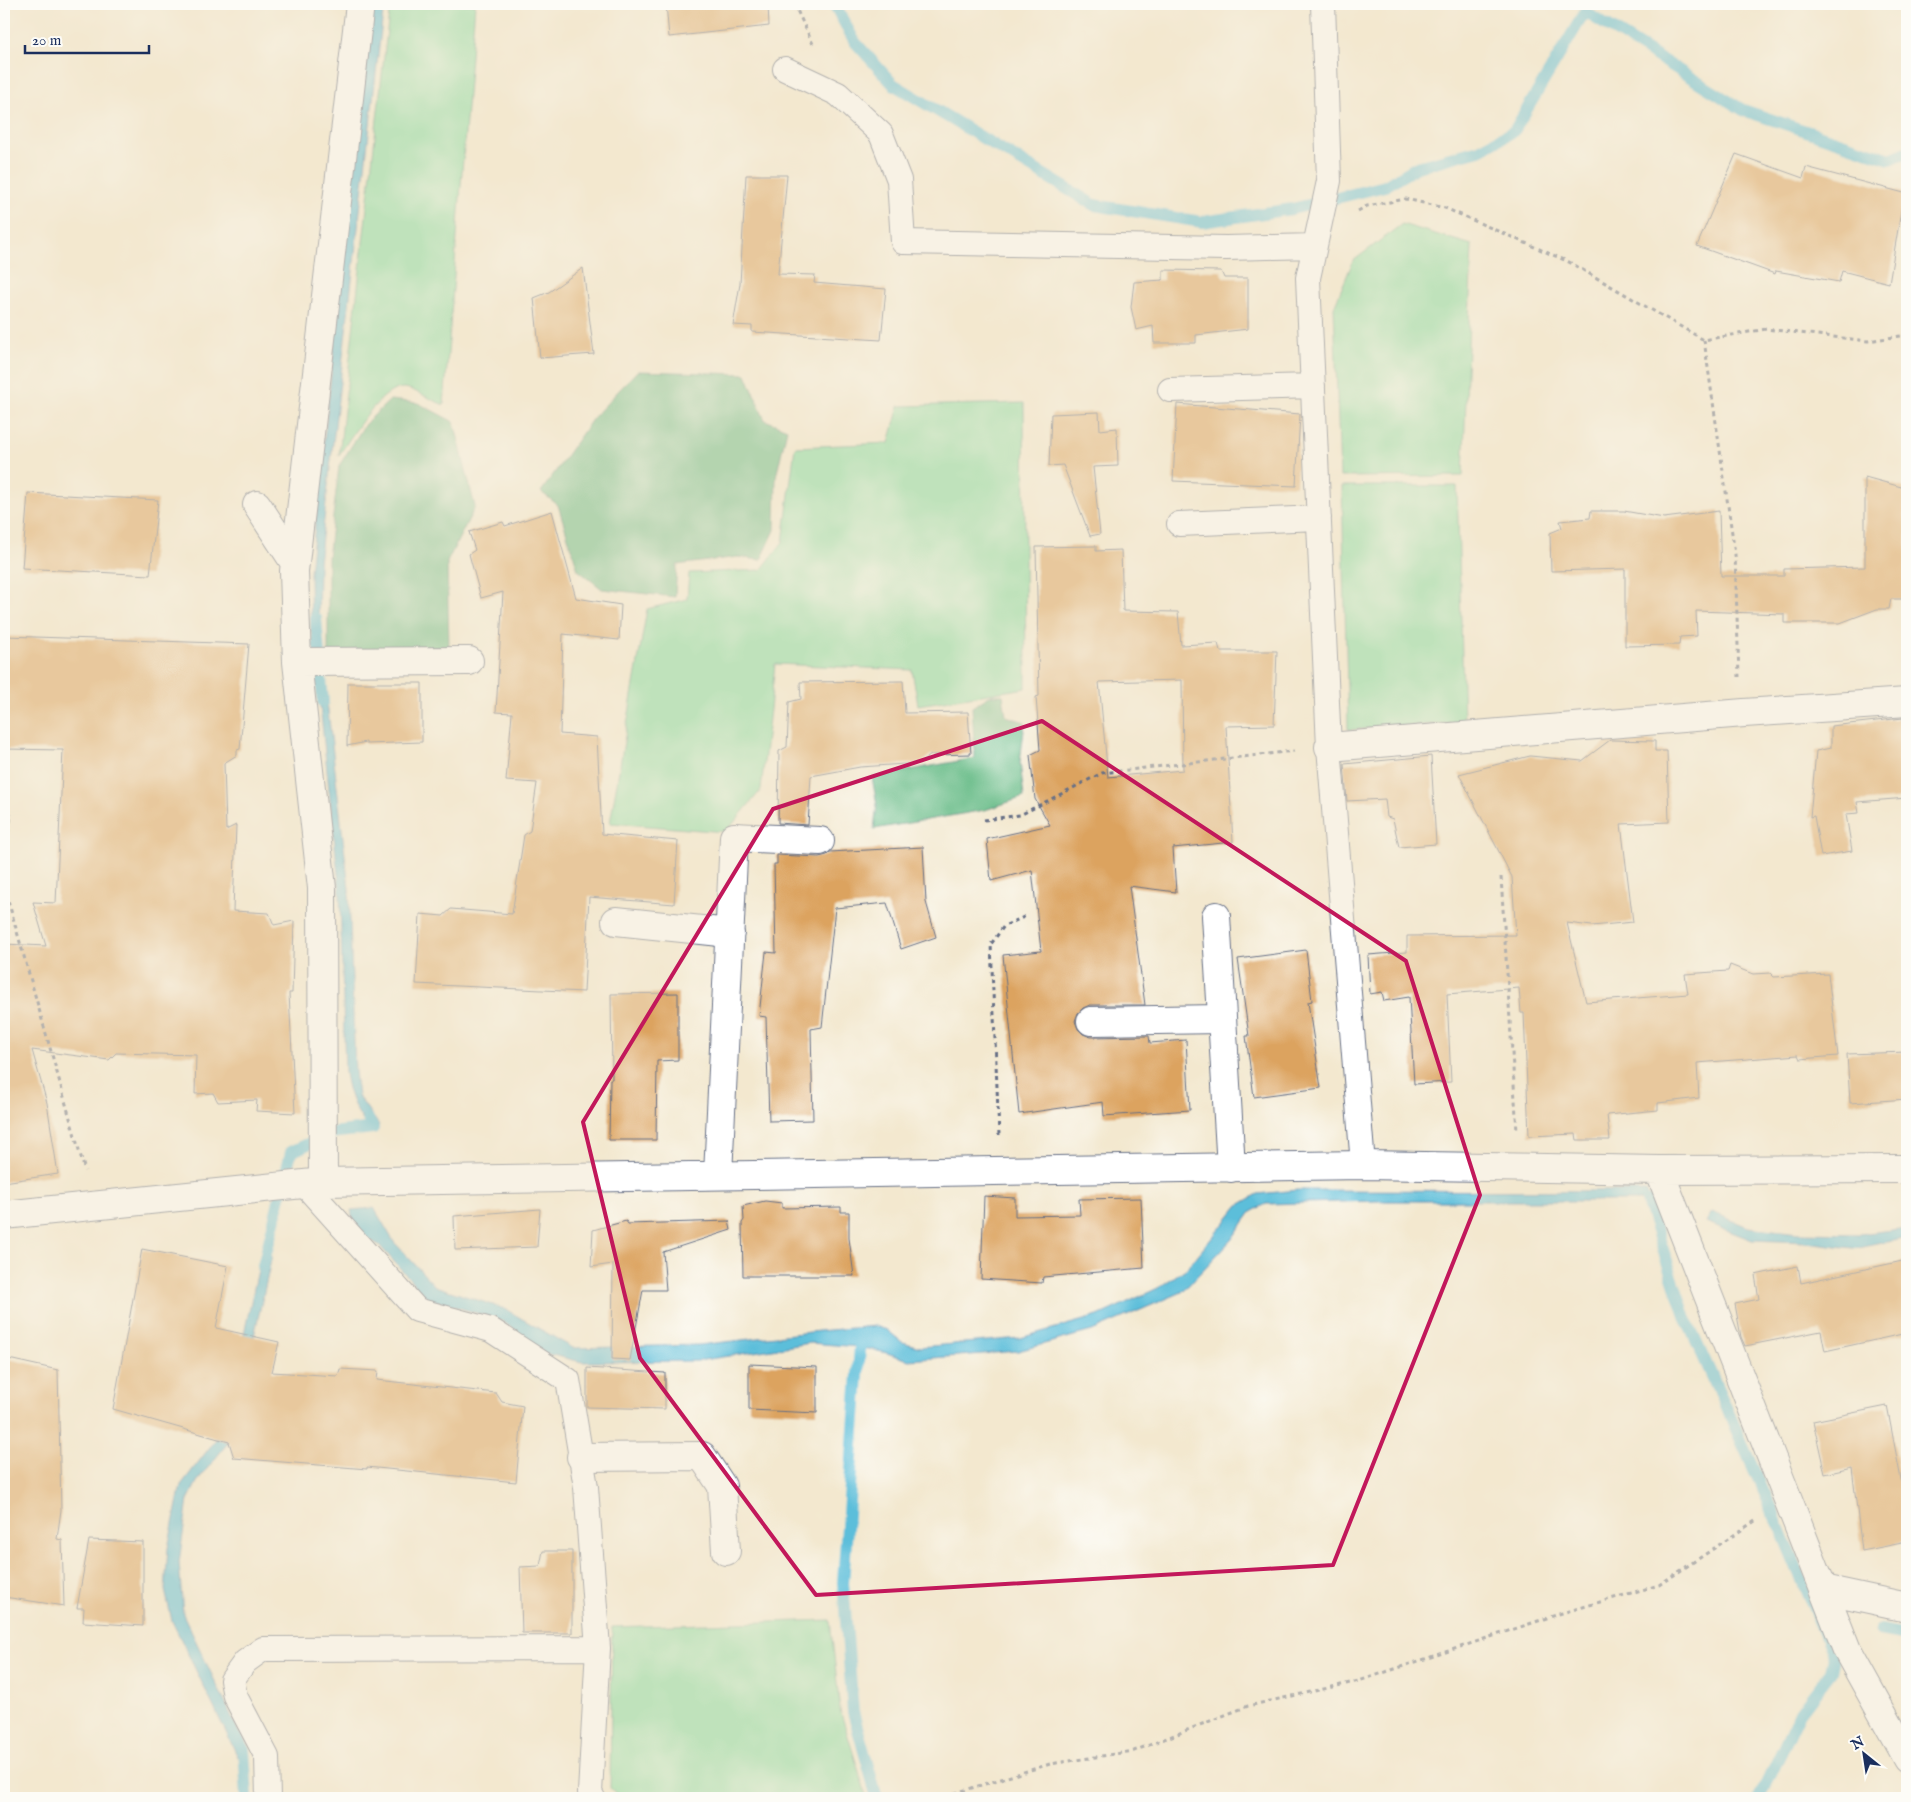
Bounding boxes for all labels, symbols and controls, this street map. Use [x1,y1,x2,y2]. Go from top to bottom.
scale bar [25,22,149,54]
text: 20 m [32,31,62,50]
north arrow [1838,1730,1888,1780]
text: N [1847,1733,1868,1755]

